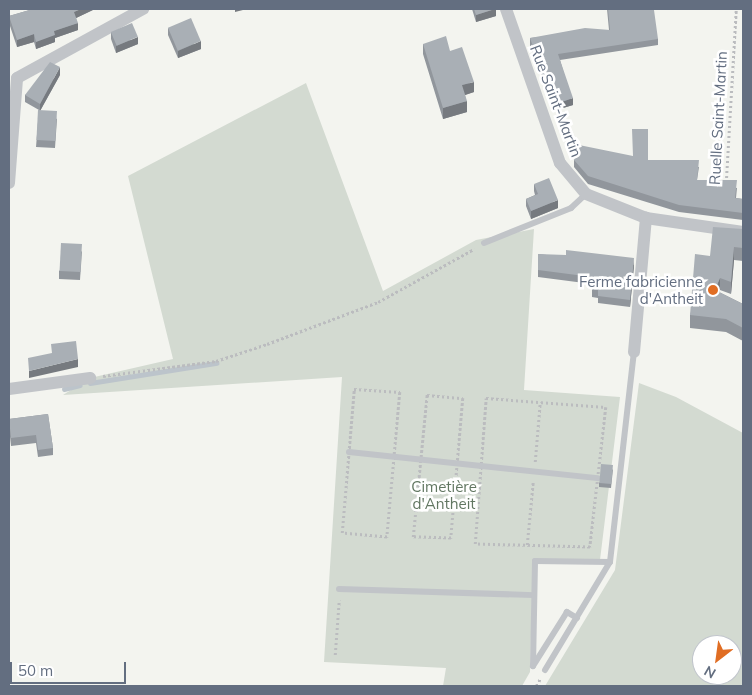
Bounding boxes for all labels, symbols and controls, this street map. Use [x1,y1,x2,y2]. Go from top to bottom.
street label: Rue Saint-Martin [526,42,586,160]
street label: Ruelle Saint-Martin [706,51,730,185]
place label: Ferme fabricienne d'Antheit [579,272,703,307]
marker: Ferme fabricienne d'Antheit [707,284,719,296]
park label: Cimetière d'Antheit [411,477,477,512]
north arrow [692,635,742,685]
scale bar [12,652,129,684]
text: 50 m [18,661,53,680]
text: N [701,662,719,683]

